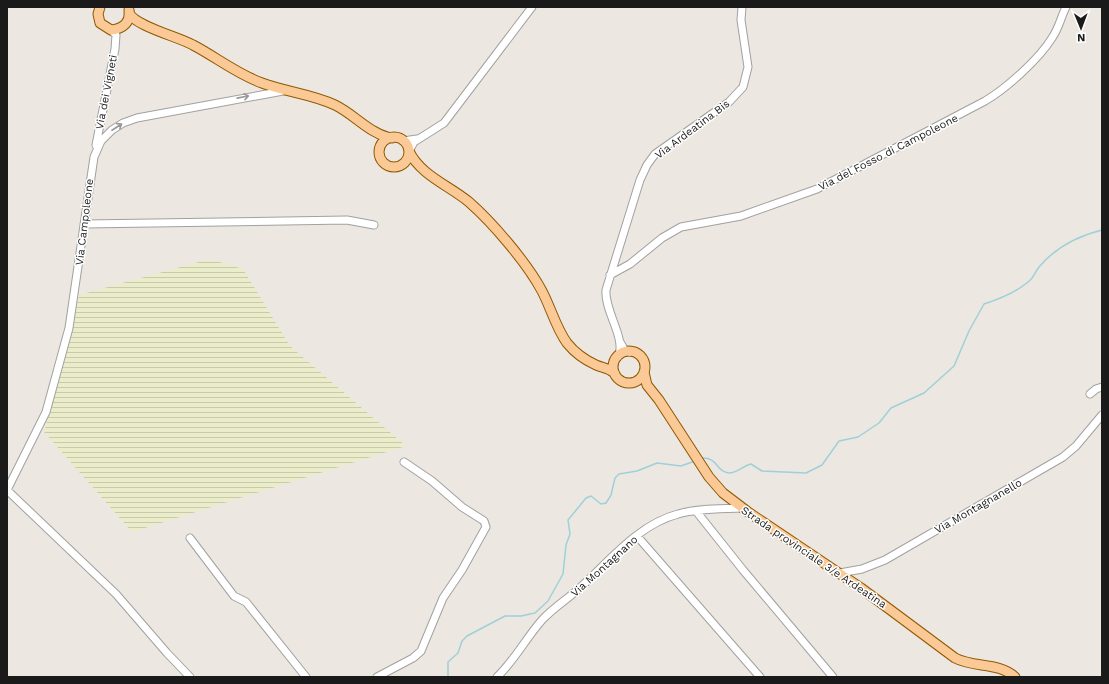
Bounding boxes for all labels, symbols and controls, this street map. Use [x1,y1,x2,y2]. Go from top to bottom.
north arrow [1061,8,1101,48]
text: N [1077,31,1085,44]
street label: Via dei Vigneti [93,54,120,131]
one-way arrow [236,93,249,101]
street label: Via Ardeatina Bis [652,97,732,162]
street label: Via del Fosso di Campoleone [816,111,960,193]
one-way arrow [111,122,123,130]
street label: Via Campoleone [73,178,96,266]
street label: Via Montagnanello [932,476,1024,537]
street label: Strada provinciale 3/e Ardeatina [738,504,889,611]
street label: Via Montagnano [568,533,640,600]

